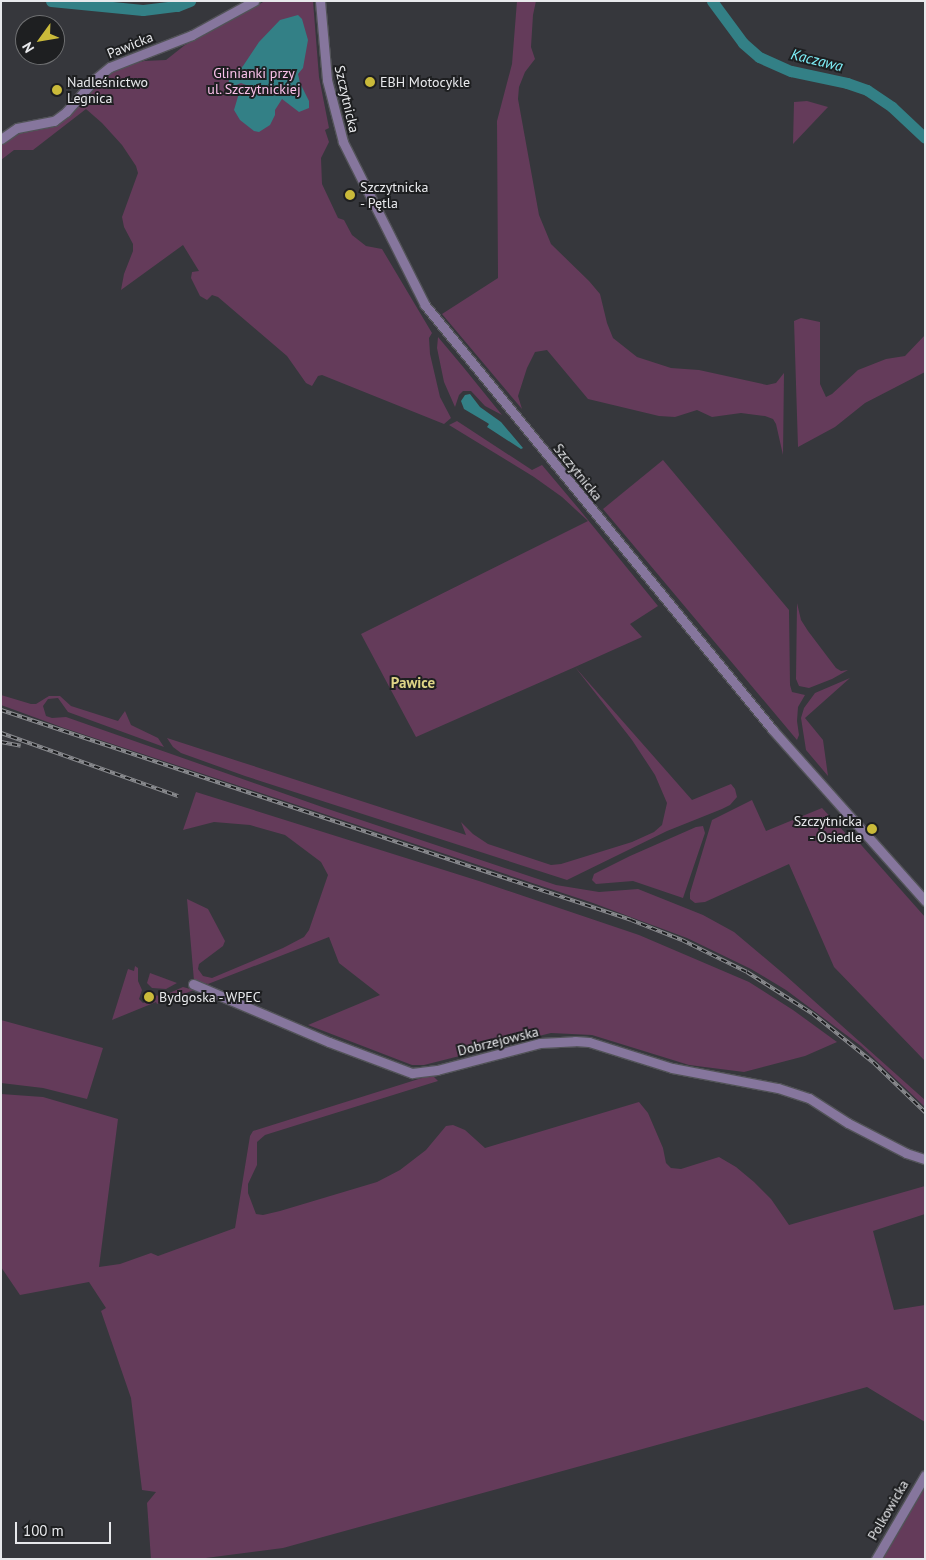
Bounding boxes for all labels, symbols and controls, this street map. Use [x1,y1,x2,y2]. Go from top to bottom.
north arrow [15,15,65,65]
street label: Pawicka [104,28,156,62]
text: N [18,39,38,56]
water label: Kaczawa [789,45,845,75]
street label: Szczytnicka [331,64,363,134]
park label: Glinianki przy ul. Szczytnickiej [207,65,301,98]
place label: Nadleśnictwo Legnica [67,74,148,106]
place label: EBH Motocykle [380,74,470,90]
marker: EBH Motocykle [364,76,376,88]
marker: Nadleśnictwo Legnica [51,84,63,96]
place label: Szczytnicka - Pętla [360,179,428,212]
marker: Szczytnicka - Pętla [344,189,356,201]
street label: Szczytnicka [550,440,606,504]
district label: Pawice [391,674,435,692]
place label: Szczytnicka - Osiedle [794,813,862,846]
marker: Szczytnicka - Osiedle [866,823,878,835]
place label: Bydgoska - WPEC [159,989,263,1005]
marker: Bydgoska - WPEC [143,991,155,1003]
street label: Dobrzejowska [456,1023,540,1059]
street label: Polkowicka [864,1477,912,1543]
scale bar [18,1512,114,1544]
text: 100 m [23,1521,64,1540]

